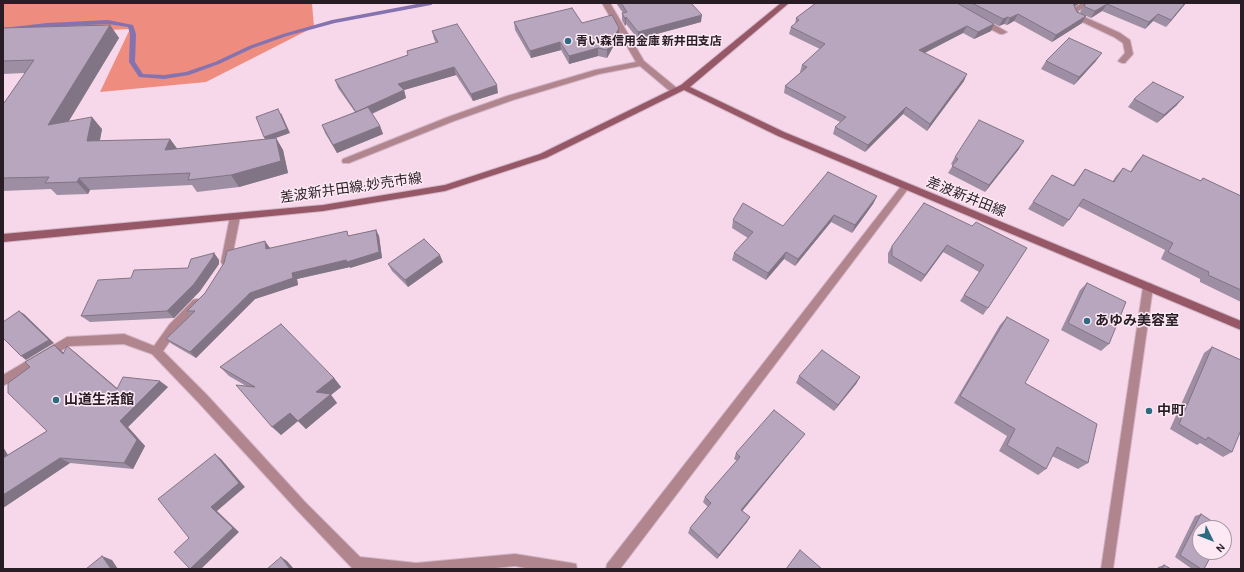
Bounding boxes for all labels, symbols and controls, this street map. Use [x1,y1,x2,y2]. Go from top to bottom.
place label: 青い森信用金庫 新井田支店 [576,34,722,48]
marker: 青い森信用金庫 新井田支店 [563,36,573,46]
street label: 差波新井田線;妙売市線 [279,170,423,206]
street label: 差波新井田線 [924,173,1008,221]
place label: あゆみ美容室 [1095,313,1179,329]
marker: あゆみ美容室 [1082,316,1092,326]
place label: 山道生活館 [64,392,134,408]
marker: 山道生活館 [51,395,61,405]
place label: 中町 [1157,403,1185,419]
marker: 中町 [1144,406,1154,416]
north arrow [1192,520,1232,560]
text: N [1214,541,1227,554]

